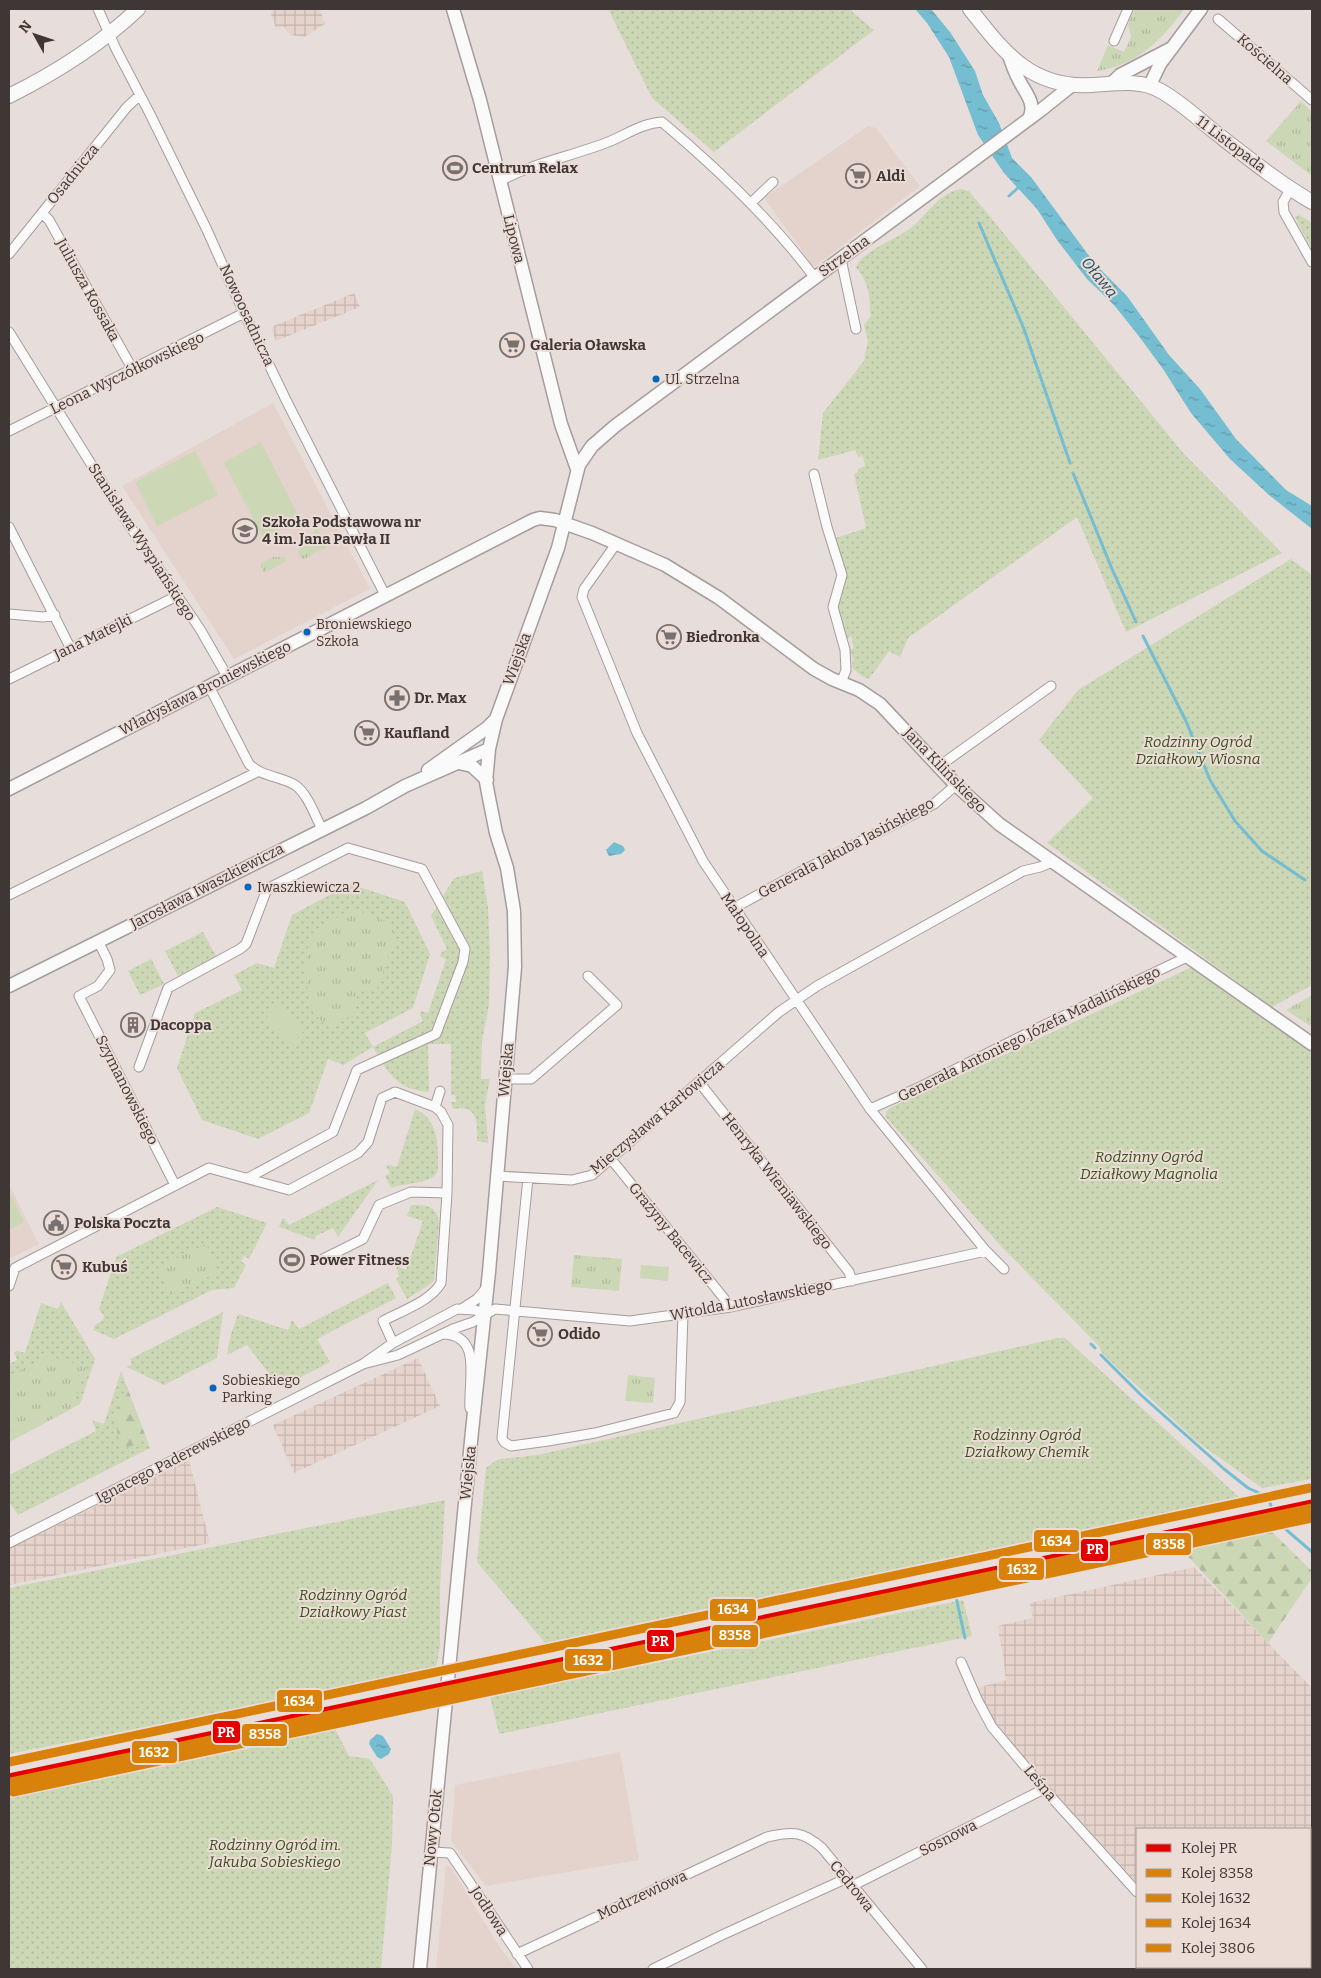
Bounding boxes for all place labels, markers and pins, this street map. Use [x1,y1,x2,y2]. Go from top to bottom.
sports icon: Centrum Relax [442,155,468,181]
place label: Centrum Relax [472,159,578,177]
supermarket icon: Aldi [845,163,871,189]
place label: Aldi [876,167,905,185]
supermarket icon: Galeria Oławska [499,332,525,358]
place label: Galeria Oławska [530,336,646,354]
place label: Ul. Strzelna [665,371,740,388]
marker: Ul. Strzelna [651,374,661,384]
place label: Szkoła Podstawowa nr 4 im. Jana Pawła II [262,513,421,548]
school or university icon: Szkoła Podstawowa nr 4 im. Jana Pawła II [232,518,258,544]
place label: Broniewskiego Szkoła [316,616,412,650]
supermarket icon: Biedronka [656,624,682,650]
marker: Broniewskiego Szkoła [302,627,312,637]
place label: Biedronka [686,628,760,646]
pharmacy icon: Dr. Max [384,685,410,711]
place label: Dr. Max [414,689,467,707]
supermarket icon: Kaufland [354,720,380,746]
place label: Kaufland [384,724,450,742]
place label: Iwaszkiewicza 2 [257,879,360,896]
marker: Iwaszkiewicza 2 [243,882,253,892]
building icon: Dacoppa [120,1012,146,1038]
place label: Dacoppa [150,1016,212,1034]
public building icon: Polska Poczta [43,1210,69,1236]
place label: Polska Poczta [74,1214,171,1232]
sports icon: Power Fitness [279,1247,305,1273]
place label: Power Fitness [310,1251,409,1269]
supermarket icon: Kubuś [51,1254,77,1280]
place label: Kubuś [82,1258,128,1276]
supermarket icon: Odido [527,1321,553,1347]
place label: Odido [558,1325,601,1343]
place label: Sobieskiego Parking [222,1372,300,1406]
marker: Sobieskiego Parking [208,1383,218,1393]

